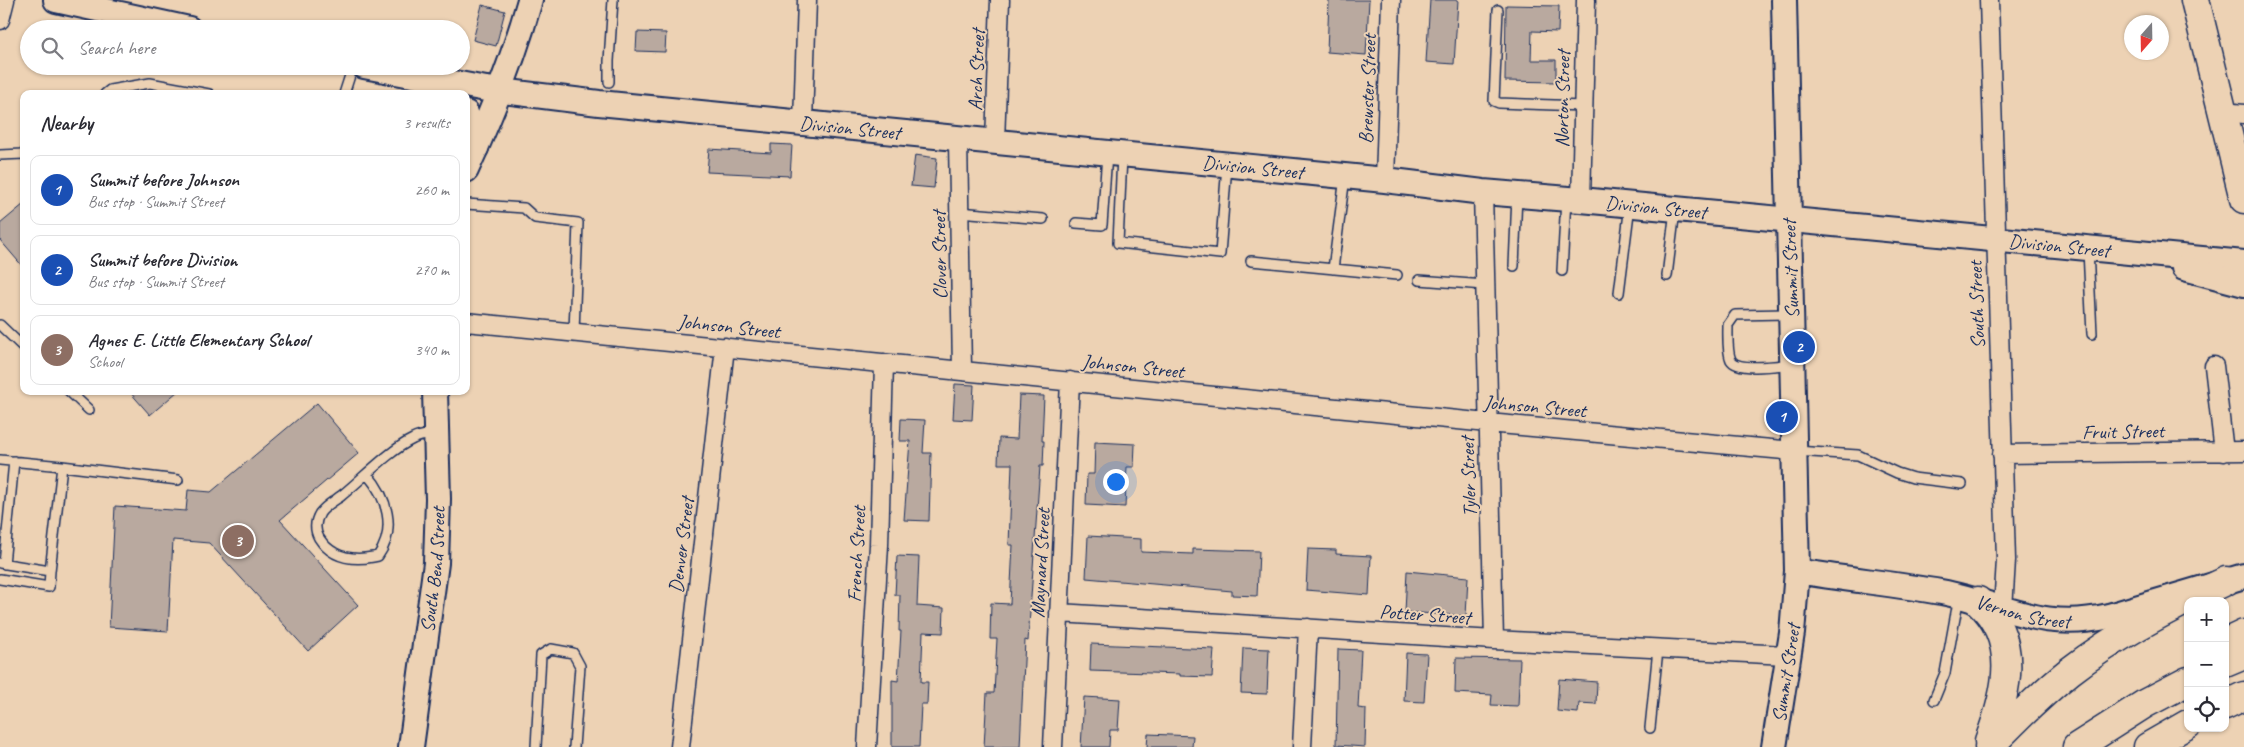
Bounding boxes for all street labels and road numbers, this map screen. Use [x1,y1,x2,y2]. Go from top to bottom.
street label: Arch Street [963,25,991,111]
street label: Brewster Street [1353,31,1382,144]
street label: Norton Street [1549,47,1576,148]
street label: Division Street [798,111,905,146]
street label: Division Street [1201,150,1308,185]
street label: Division Street [1604,190,1711,225]
street label: Clover Street [926,207,953,300]
street label: Summit Street [1776,216,1805,319]
street label: Division Street [2007,229,2114,263]
street label: South Street [1962,258,1991,349]
street label: Johnson Street [676,309,783,345]
street label: Johnson Street [1080,349,1187,385]
street label: Johnson Street [1482,390,1589,424]
street label: Fruit Street [2082,418,2167,445]
street label: Tyler Street [1454,433,1482,517]
street label: Denver Street [663,493,700,594]
street label: French Street [841,503,872,603]
street label: South Bend Street [415,504,451,634]
street label: Maynard Street [1025,505,1056,618]
street label: Vernon Street [1973,589,2074,634]
street label: Potter Street [1379,599,1475,630]
street label: Summit Street [1766,620,1806,724]

